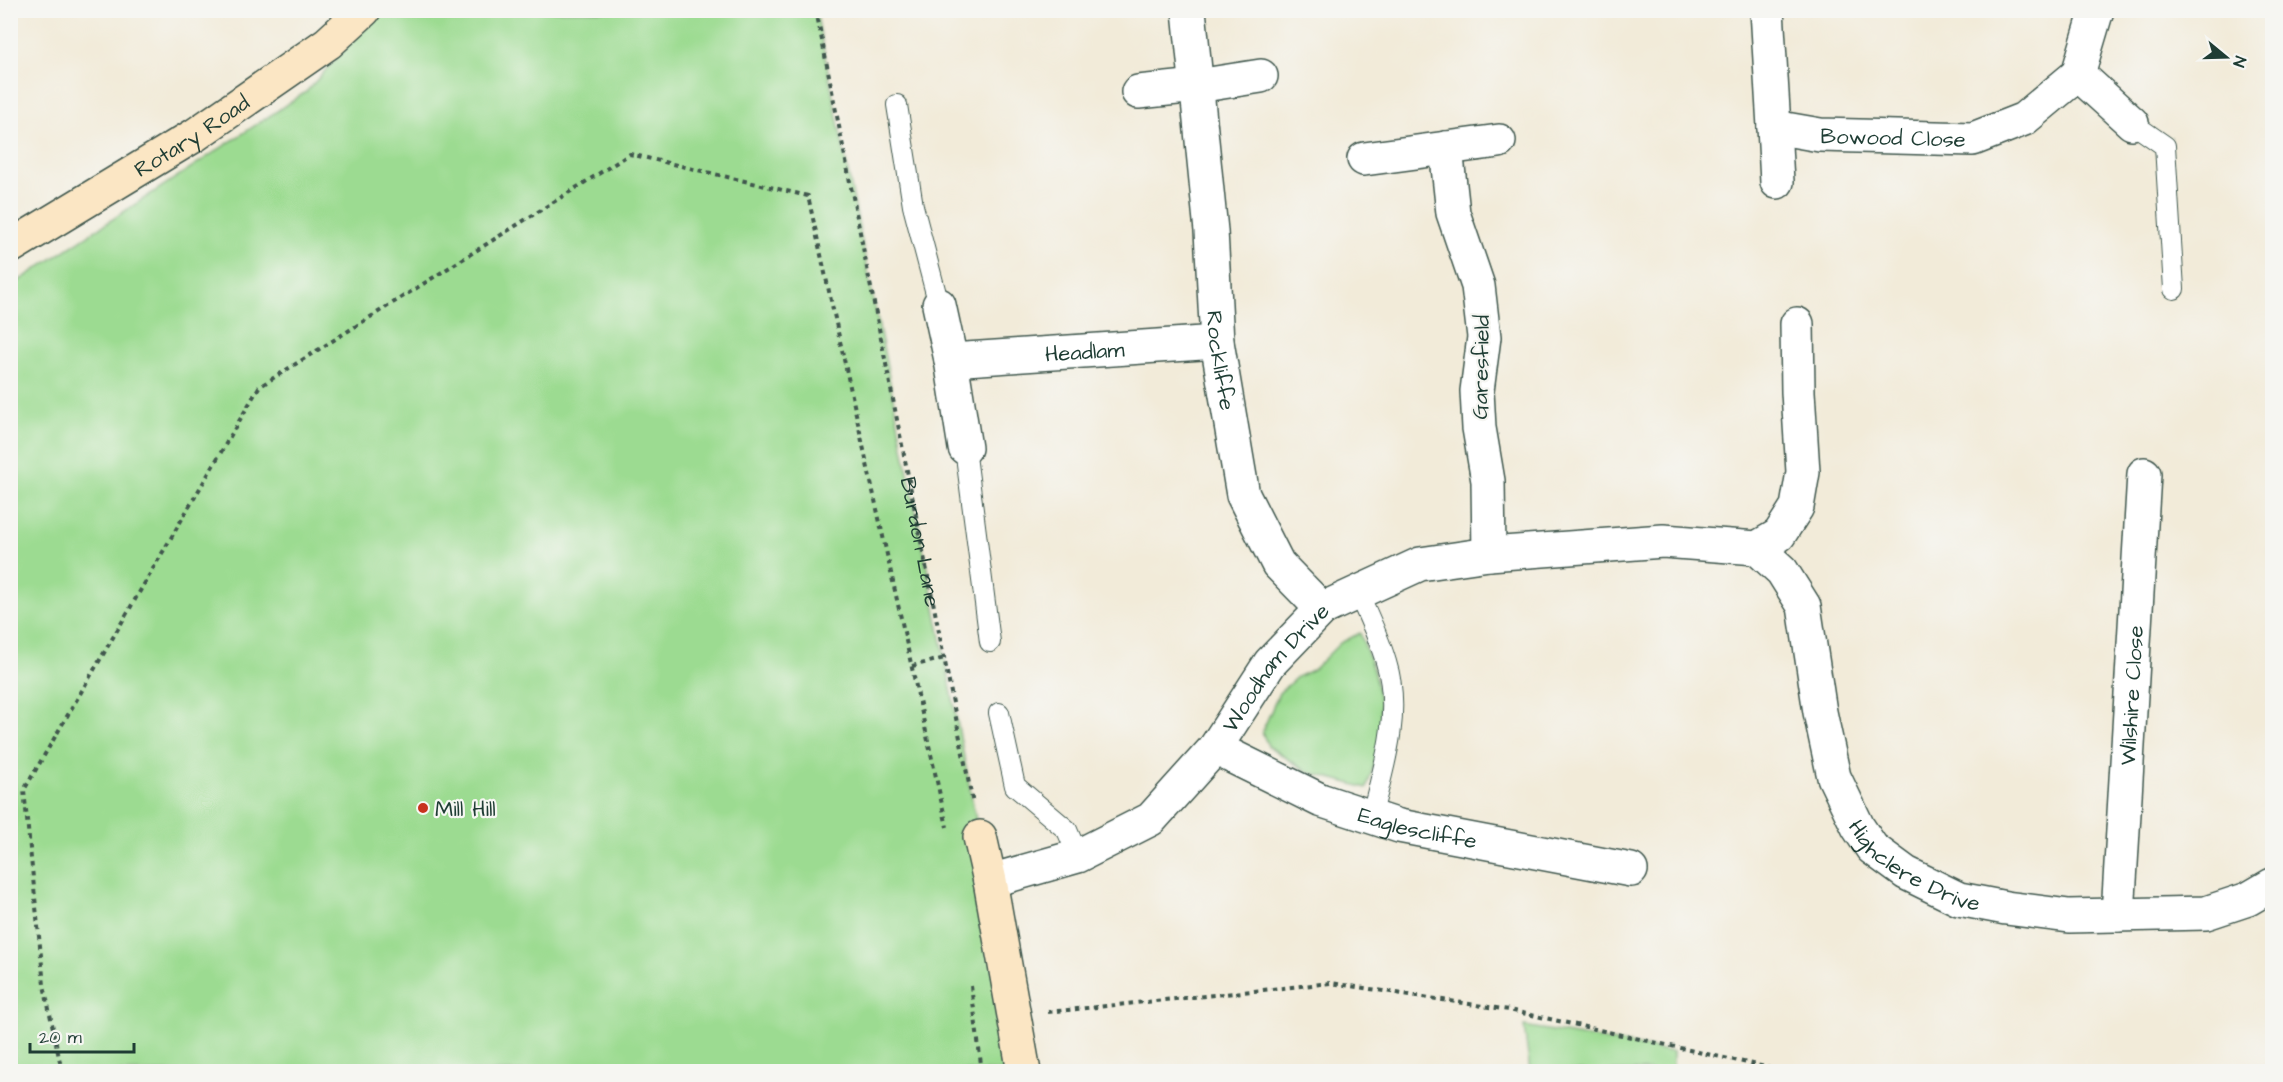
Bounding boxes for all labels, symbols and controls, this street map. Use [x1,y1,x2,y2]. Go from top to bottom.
north arrow [2196,27,2256,87]
text: N [2227,53,2251,70]
street label: Rotary Road [129,88,256,185]
street label: Bowood Close [1820,121,1966,156]
street label: Rockliffe [1198,310,1242,413]
street label: Garesfield [1465,314,1498,420]
street label: Headlam [1044,334,1126,371]
street label: Burdon Lane [892,474,948,610]
street label: Woodham Drive [1215,596,1337,739]
street label: Wilshire Close [2113,625,2152,766]
place label: Mill Hill [435,794,496,825]
street label: Eaglescliffe [1354,800,1479,857]
marker: Mill Hill [416,801,430,815]
street label: Highclere Drive [1840,814,1982,920]
scale bar [30,1016,134,1054]
text: 20 m [39,1025,82,1050]

